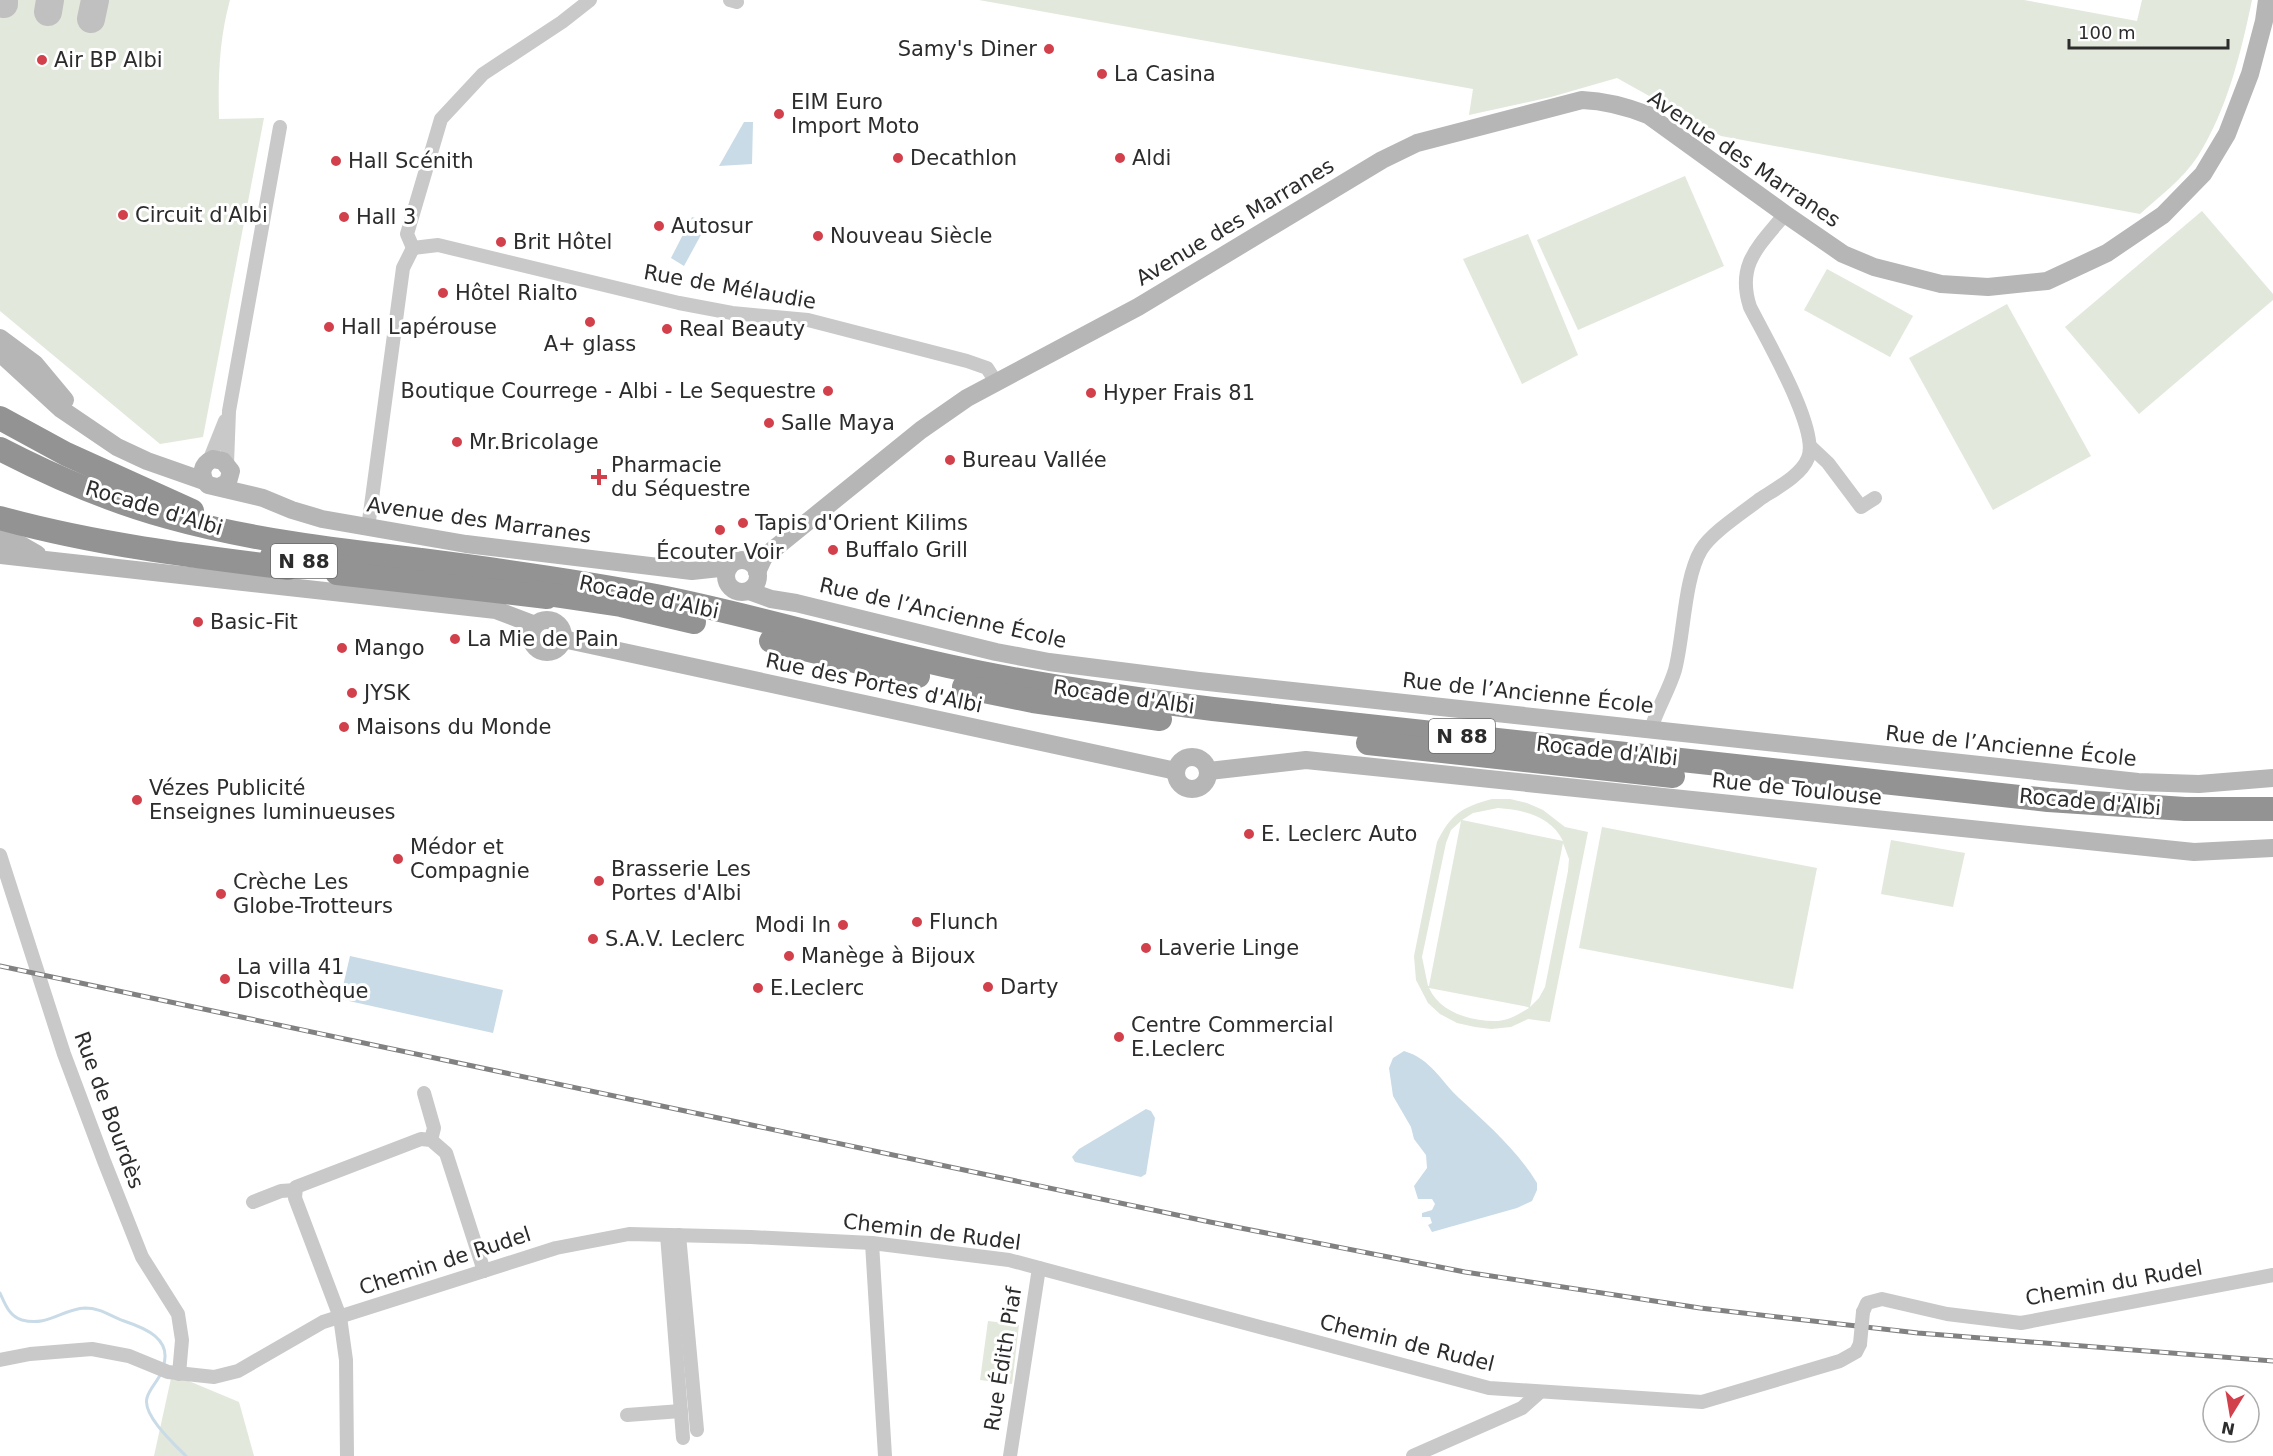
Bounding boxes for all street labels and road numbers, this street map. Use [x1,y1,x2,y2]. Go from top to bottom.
street label: Avenue des Marranes [1643,86,1845,232]
street label: Avenue des Marranes [1132,153,1338,291]
street label: Rue de Mélaudie [642,260,818,314]
street label: Rocade d'Albi [82,476,226,540]
street label: Avenue des Marranes [365,492,593,548]
road number: N 88 [271,544,337,578]
street label: Rocade d'Albi [577,570,721,624]
street label: Rue de l’Ancienne École [817,572,1069,653]
street label: Rue des Portes d'Albi [763,648,985,718]
street label: Rue de l’Ancienne École [1401,667,1655,718]
street label: Rocade d'Albi [1052,675,1196,719]
road number: N 88 [1429,719,1495,753]
street label: Rue de l’Ancienne École [1884,720,2138,771]
street label: Rocade d'Albi [1535,732,1679,770]
street label: Rue de Toulouse [1711,768,1883,810]
street label: Rocade d'Albi [2018,784,2162,820]
street label: Rue de Bourdès [69,1028,149,1192]
street label: Chemin de Rudel [842,1209,1022,1255]
street label: Chemin de Rudel [356,1222,534,1300]
street label: Chemin du Rudel [2024,1256,2204,1310]
street label: Rue Édith Piaf [979,1285,1026,1433]
street label: Chemin de Rudel [1317,1310,1497,1376]

